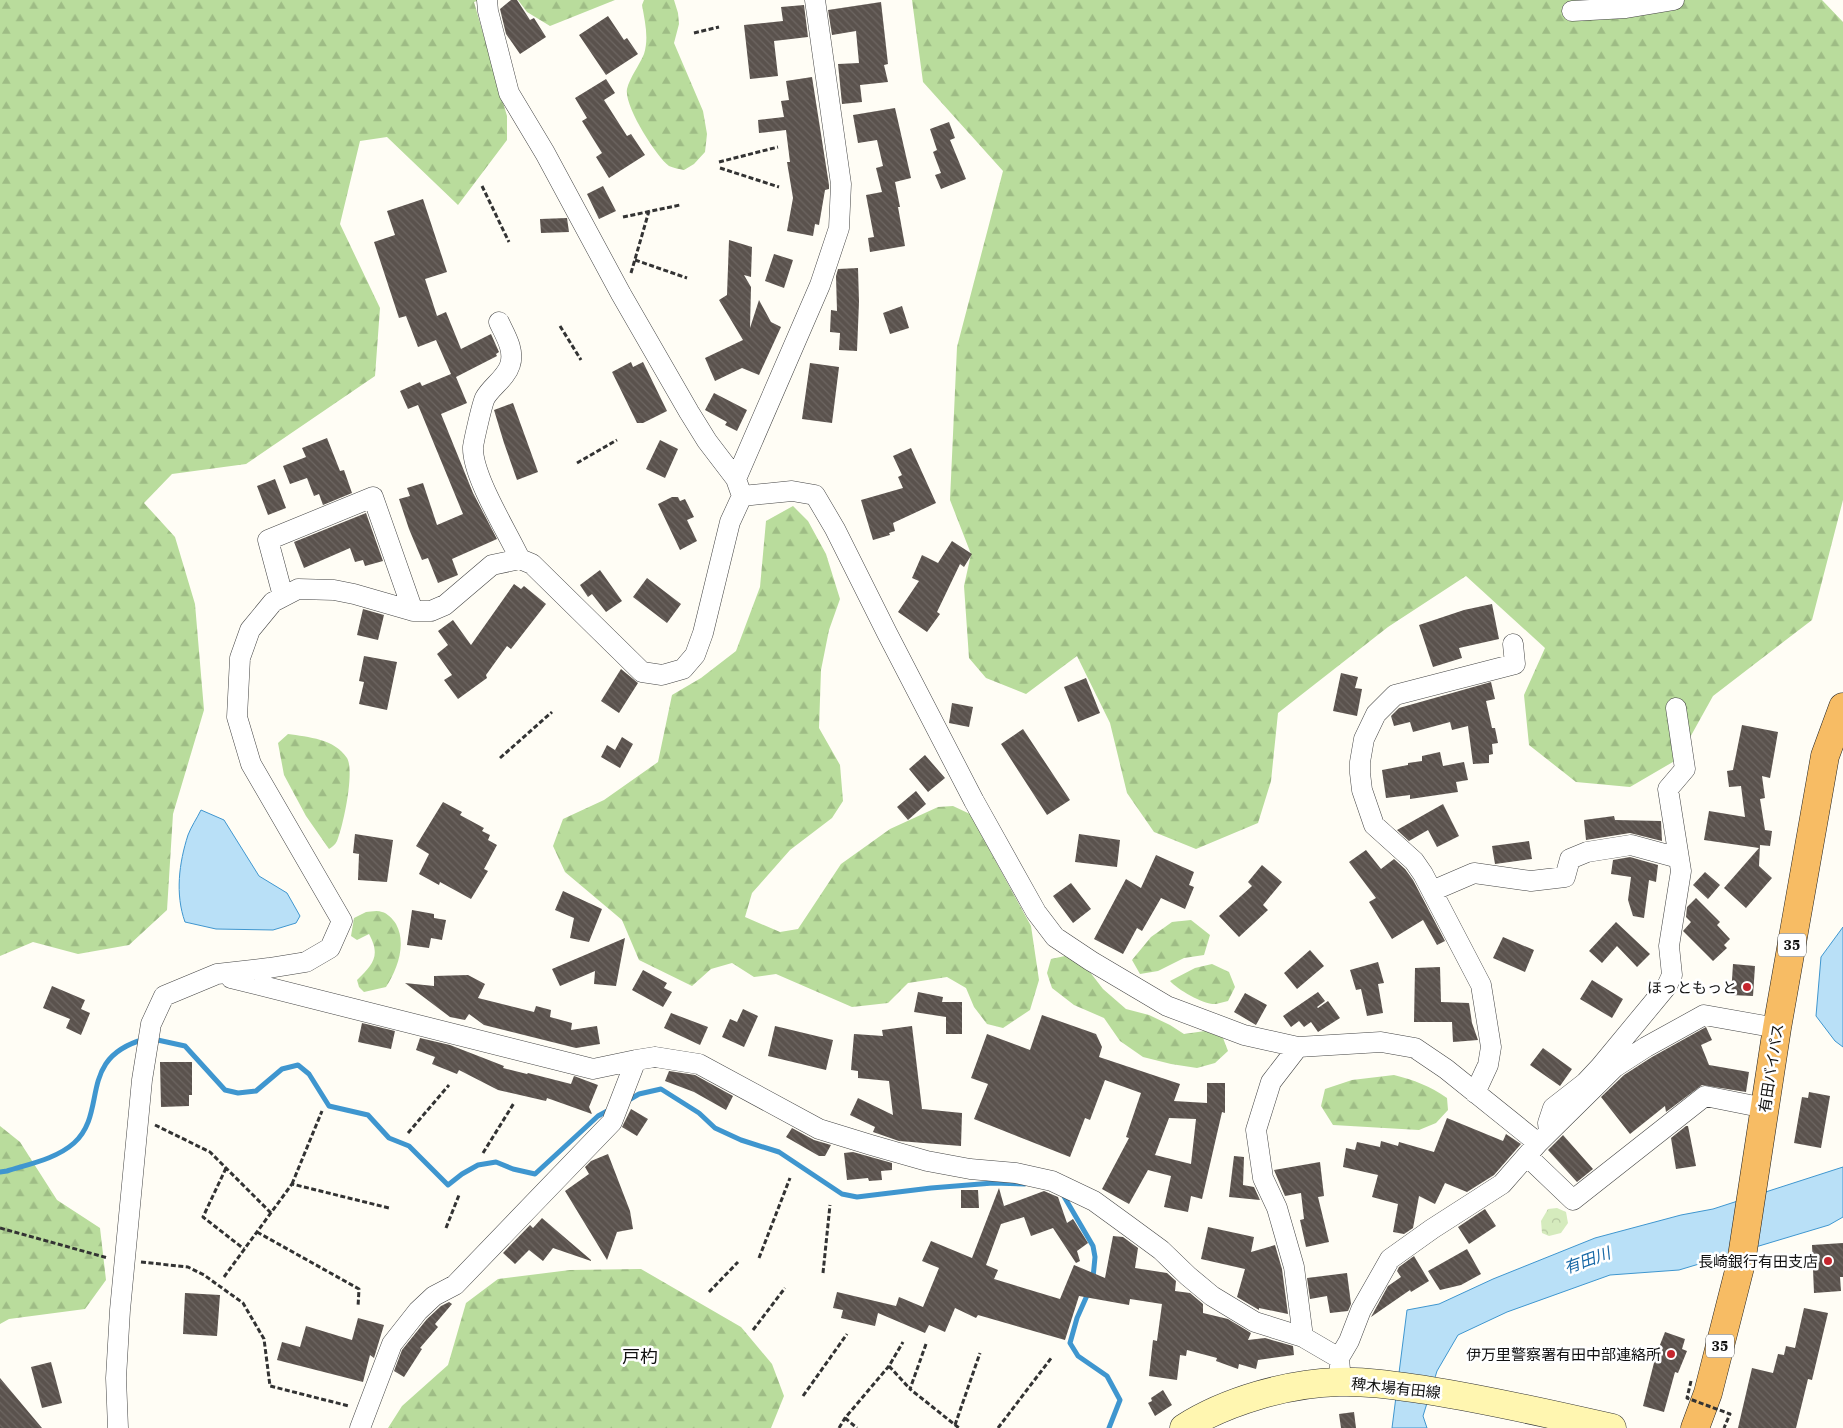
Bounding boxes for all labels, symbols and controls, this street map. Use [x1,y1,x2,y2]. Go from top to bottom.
road number: 35 [1778,934,1806,956]
place label: ほっともっと [1647,978,1737,997]
marker: ほっともっと [1741,981,1753,993]
street label: 有田バイパス [1755,1022,1787,1114]
water label: 有田川 [1561,1242,1615,1278]
place label: 長崎銀行有田支店 [1698,1252,1818,1271]
marker: 長崎銀行有田支店 [1822,1255,1834,1267]
road number: 35 [1706,1334,1734,1358]
district label: 戸杓 [622,1345,658,1368]
place label: 伊万里警察署有田中部連絡所 [1466,1345,1661,1364]
marker: 伊万里警察署有田中部連絡所 [1665,1348,1677,1360]
street label: 稗木場有田線 [1350,1374,1442,1402]

